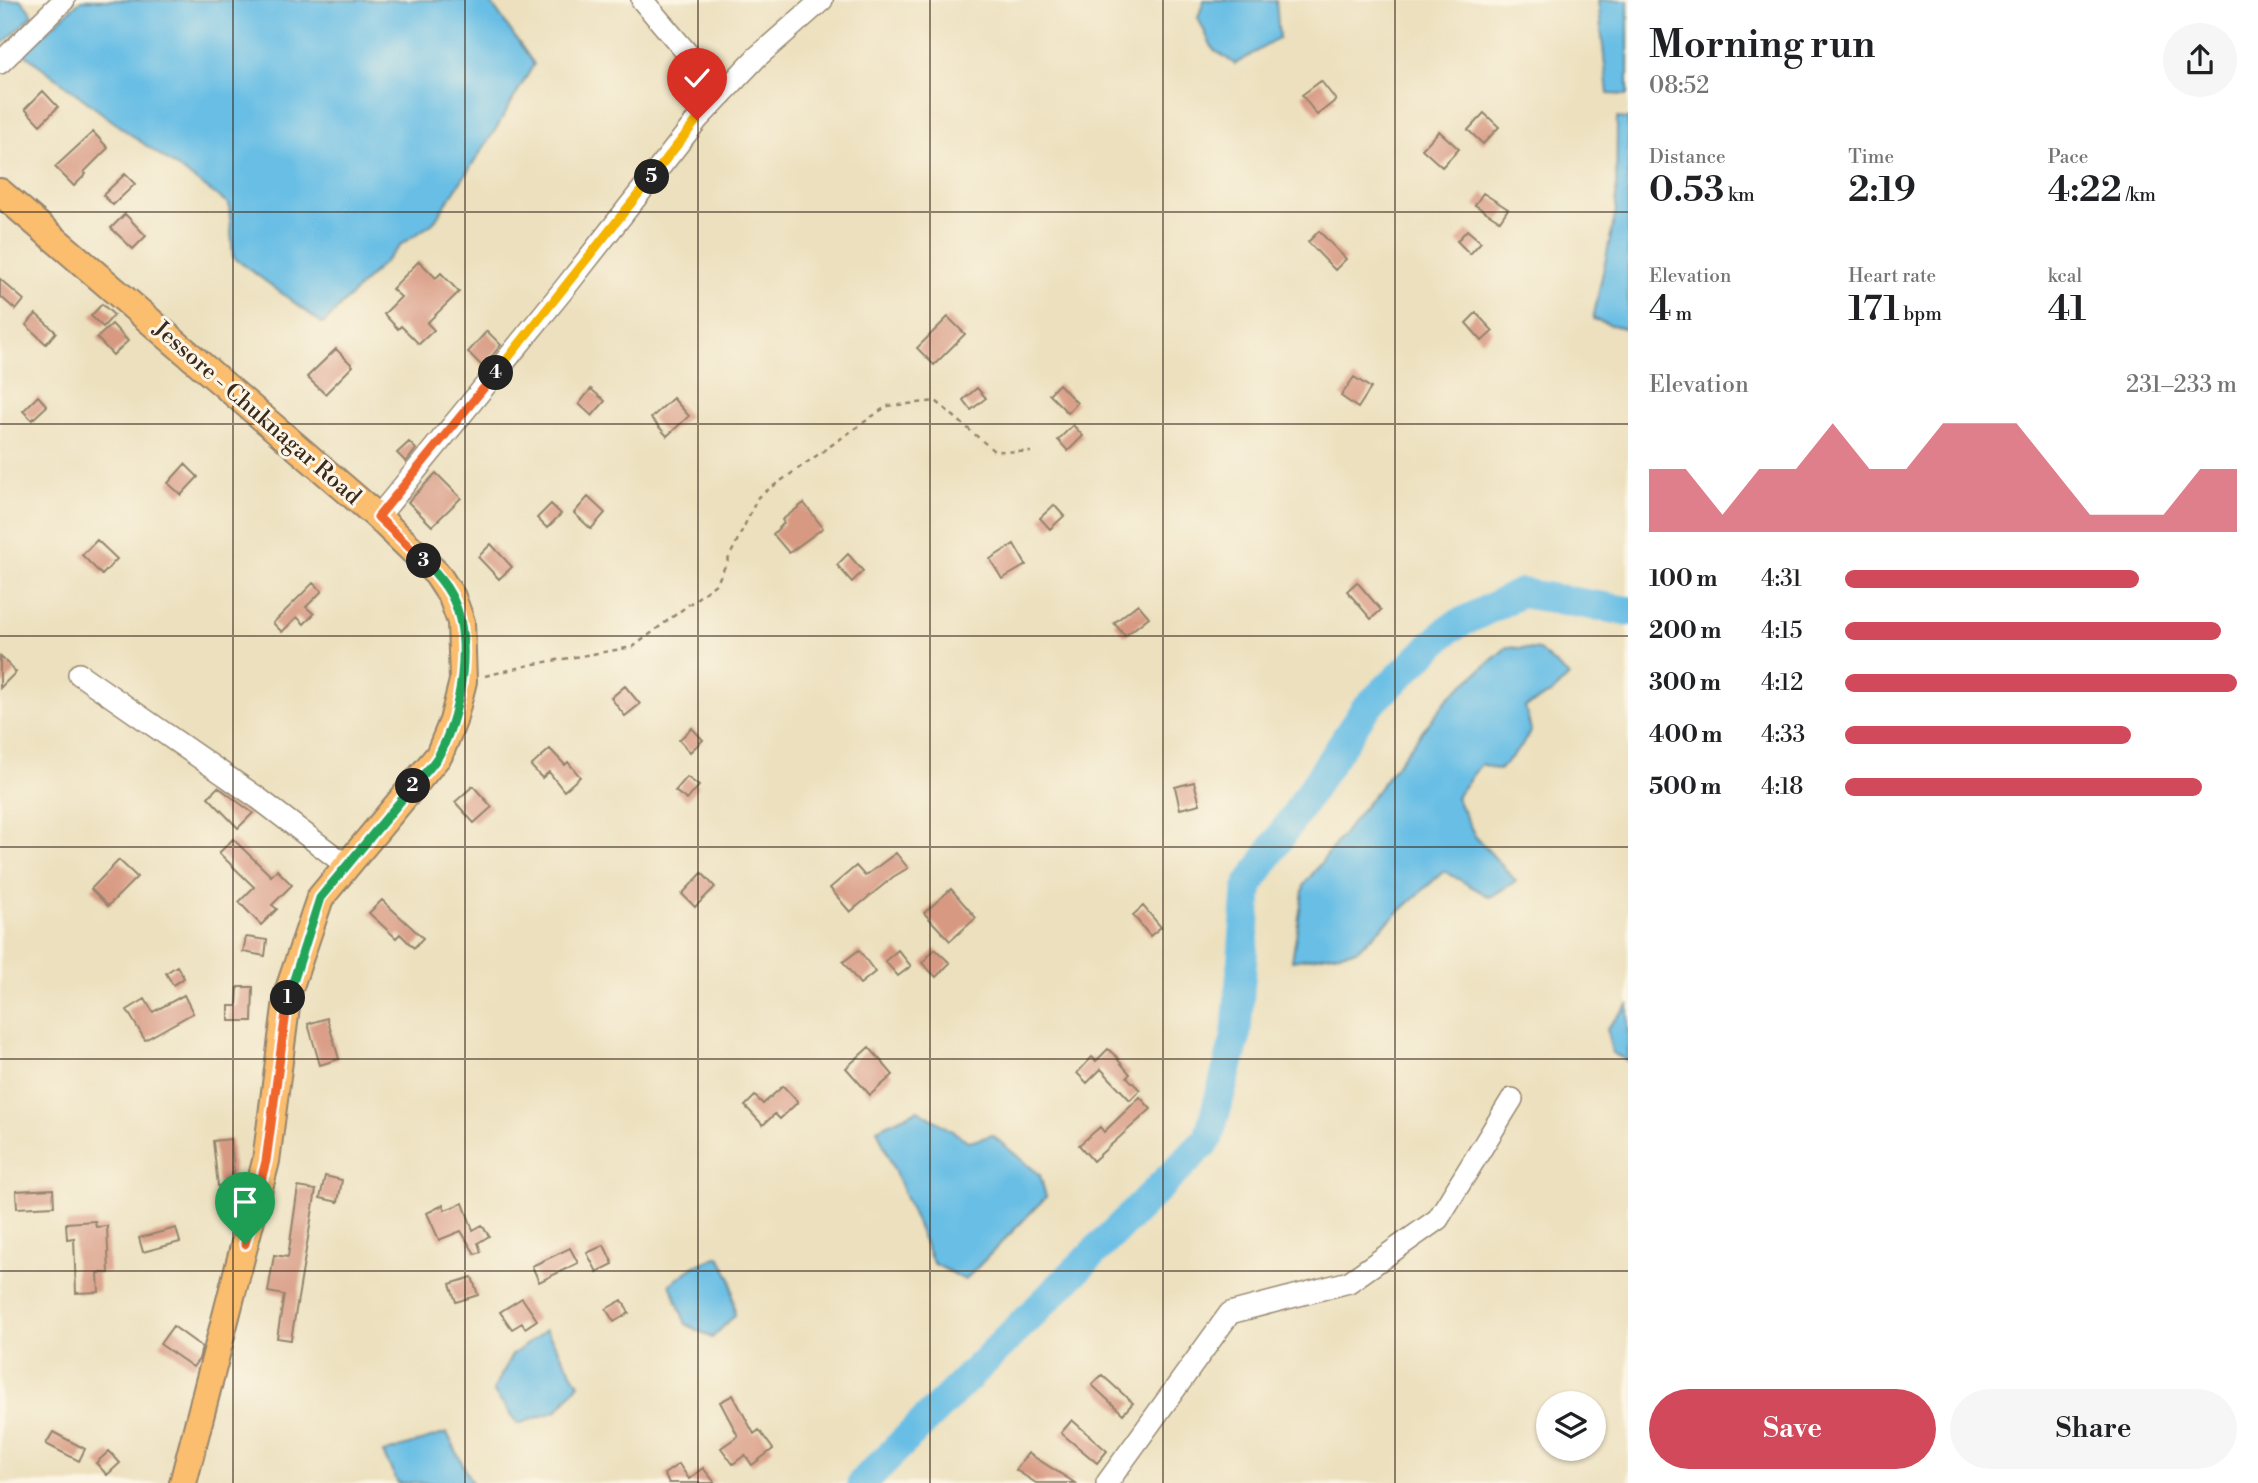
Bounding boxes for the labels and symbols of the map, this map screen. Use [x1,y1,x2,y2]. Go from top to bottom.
pin [667,48,727,120]
pin: 5 [634,160,670,194]
street label: Jessore - Chuknagar Road [147,315,367,511]
pin: 4 [478,356,514,390]
pin: 3 [406,544,442,578]
pin: 2 [396,768,430,804]
pin: 1 [270,981,306,1016]
pin [215,1172,275,1244]

